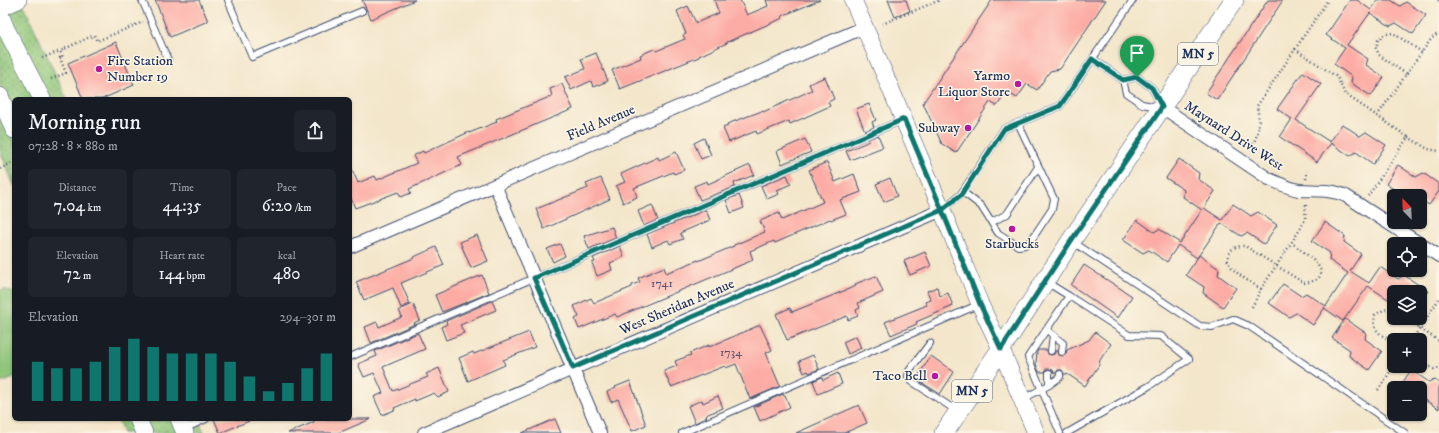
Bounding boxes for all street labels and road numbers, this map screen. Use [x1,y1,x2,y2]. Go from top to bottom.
road number: MN 5 [1178,43,1218,65]
street label: Maynard Drive West [1181,97,1288,175]
street label: Field Avenue [564,100,638,145]
street label: West Sheridan Avenue [616,275,737,340]
road number: MN 5 [952,380,992,402]

